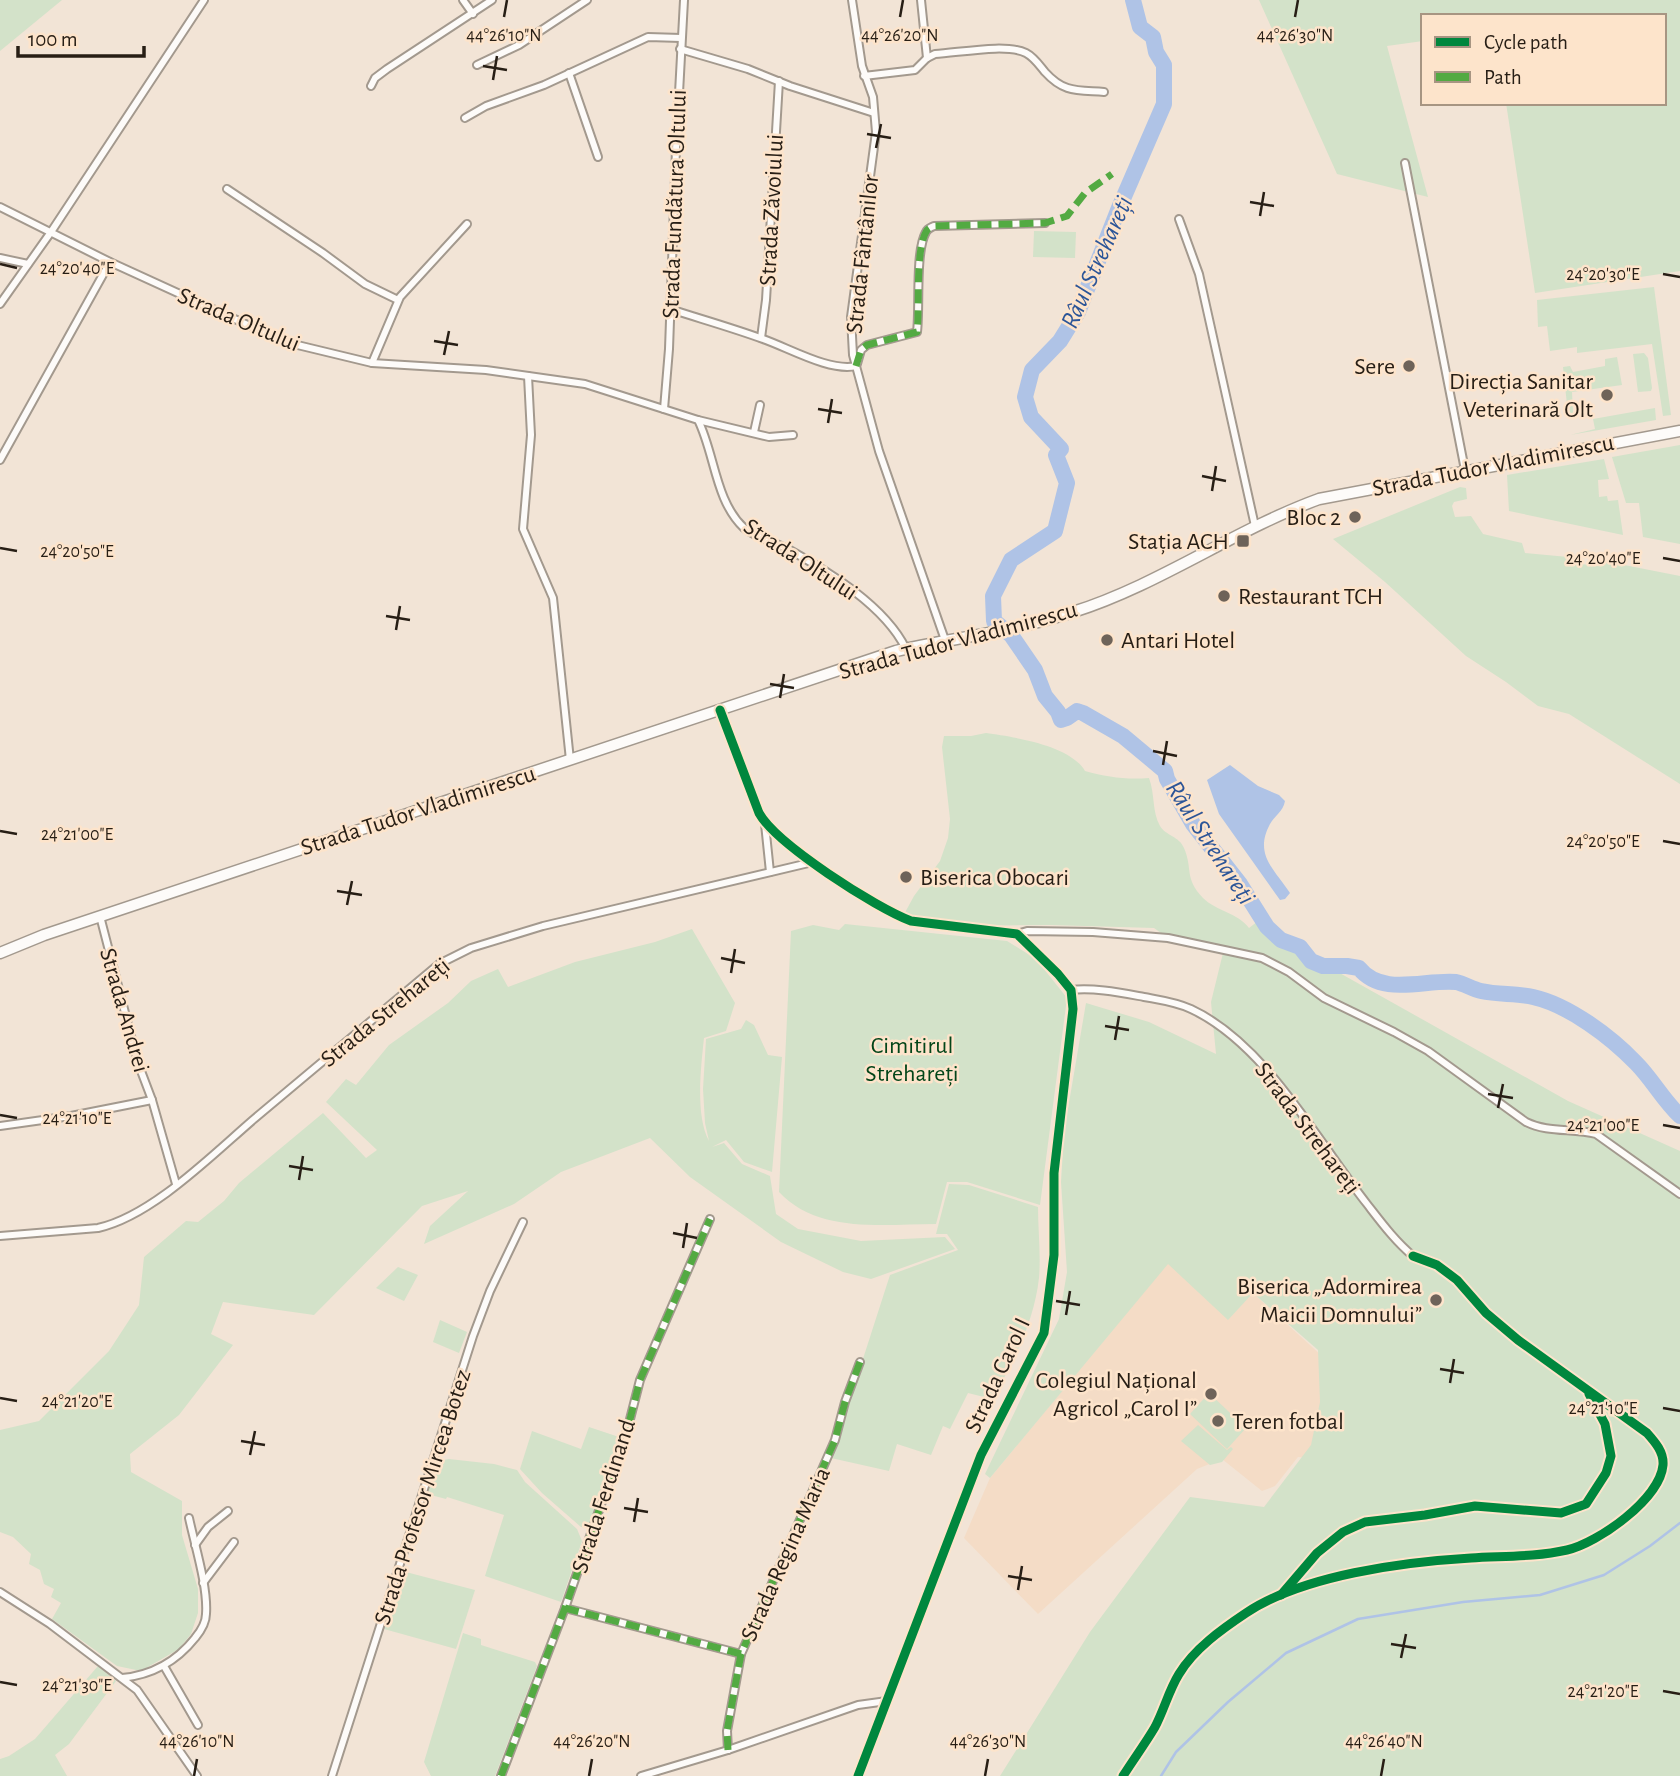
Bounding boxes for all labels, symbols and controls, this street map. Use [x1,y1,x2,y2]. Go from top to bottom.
scale bar [18,14,144,58]
legend [1421,14,1666,105]
text: 44°26'10"N [466,27,542,45]
text: 44°26'20"N [861,27,939,45]
text: 44°26'30"N [1257,27,1333,45]
text: 100 m [28,29,78,50]
text: Cycle path [1484,32,1568,53]
text: Path [1484,67,1522,88]
street label: Strada Fundătura Oltului [659,89,691,319]
street label: Strada Zăvoiului [756,133,788,287]
street label: Strada Fântânilor [843,173,883,335]
water label: Râul Strehareți [1056,192,1140,333]
text: 24°20'40"E [40,260,115,278]
text: 24°20'30"E [1566,266,1640,284]
street label: Strada Oltului [174,283,303,356]
place label: Sere [1354,355,1395,379]
marker: Sere [1401,358,1417,374]
place label: Direcția Sanitar Veterinară Olt [1449,370,1593,422]
marker: Direcția Sanitar Veterinară Olt [1599,387,1615,403]
street label: Strada Tudor Vladimirescu [1370,431,1616,501]
place label: Bloc 2 [1286,506,1341,530]
marker: Bloc 2 [1347,509,1363,525]
street label: Strada Oltului [739,514,862,605]
place label: Stația ACH [1128,530,1229,555]
marker: Stația ACH [1235,533,1251,549]
text: 24°20'50"E [40,543,114,561]
text: 24°20'40"E [1566,550,1641,568]
place label: Restaurant TCH [1238,585,1383,609]
marker: Restaurant TCH [1216,588,1232,604]
street label: Strada Tudor Vladimirescu [837,598,1080,684]
place label: Antari Hotel [1121,629,1235,653]
marker: Antari Hotel [1099,632,1115,648]
street label: Strada Tudor Vladimirescu [298,762,539,860]
water label: Râul Strehareți [1159,776,1260,910]
text: 24°21'00"E [41,826,113,844]
text: 24°20'50"E [1566,833,1640,851]
place label: Biserica Obocari [920,866,1069,890]
marker: Biserica Obocari [898,869,914,885]
street label: Strada Andrei [95,945,153,1075]
street label: Strada Strehareți [317,954,455,1073]
park label: Cimitirul Strehareți [865,1034,959,1087]
street label: Strada Strehareți [1249,1058,1364,1200]
text: 24°21'10"E [43,1110,112,1128]
text: 24°21'00"E [1567,1117,1639,1135]
place label: Biserica „Adormirea Maicii Domnului” [1237,1275,1422,1327]
marker: Biserica „Adormirea Maicii Domnului” [1428,1292,1444,1308]
street label: Strada Carol I [961,1314,1035,1437]
street label: Strada Profesor Mircea Botez [370,1367,476,1628]
place label: Colegiul Național Agricol „Carol I” [1035,1369,1197,1421]
marker: Colegiul Național Agricol „Carol I” [1203,1386,1219,1402]
text: 24°21'20"E [42,1393,113,1411]
text: 24°21'10"E [1569,1400,1638,1418]
place label: Teren fotbal [1232,1410,1344,1434]
marker: Teren fotbal [1210,1413,1226,1429]
street label: Strada Ferdinand [568,1417,640,1576]
street label: Strada Regina Maria [737,1464,835,1645]
text: 24°21'30"E [42,1677,112,1695]
text: 24°21'20"E [1568,1683,1639,1701]
text: 44°26'10"N [159,1733,235,1751]
text: 44°26'20"N [553,1733,631,1751]
text: 44°26'30"N [950,1733,1026,1751]
text: 44°26'40"N [1345,1733,1423,1751]

